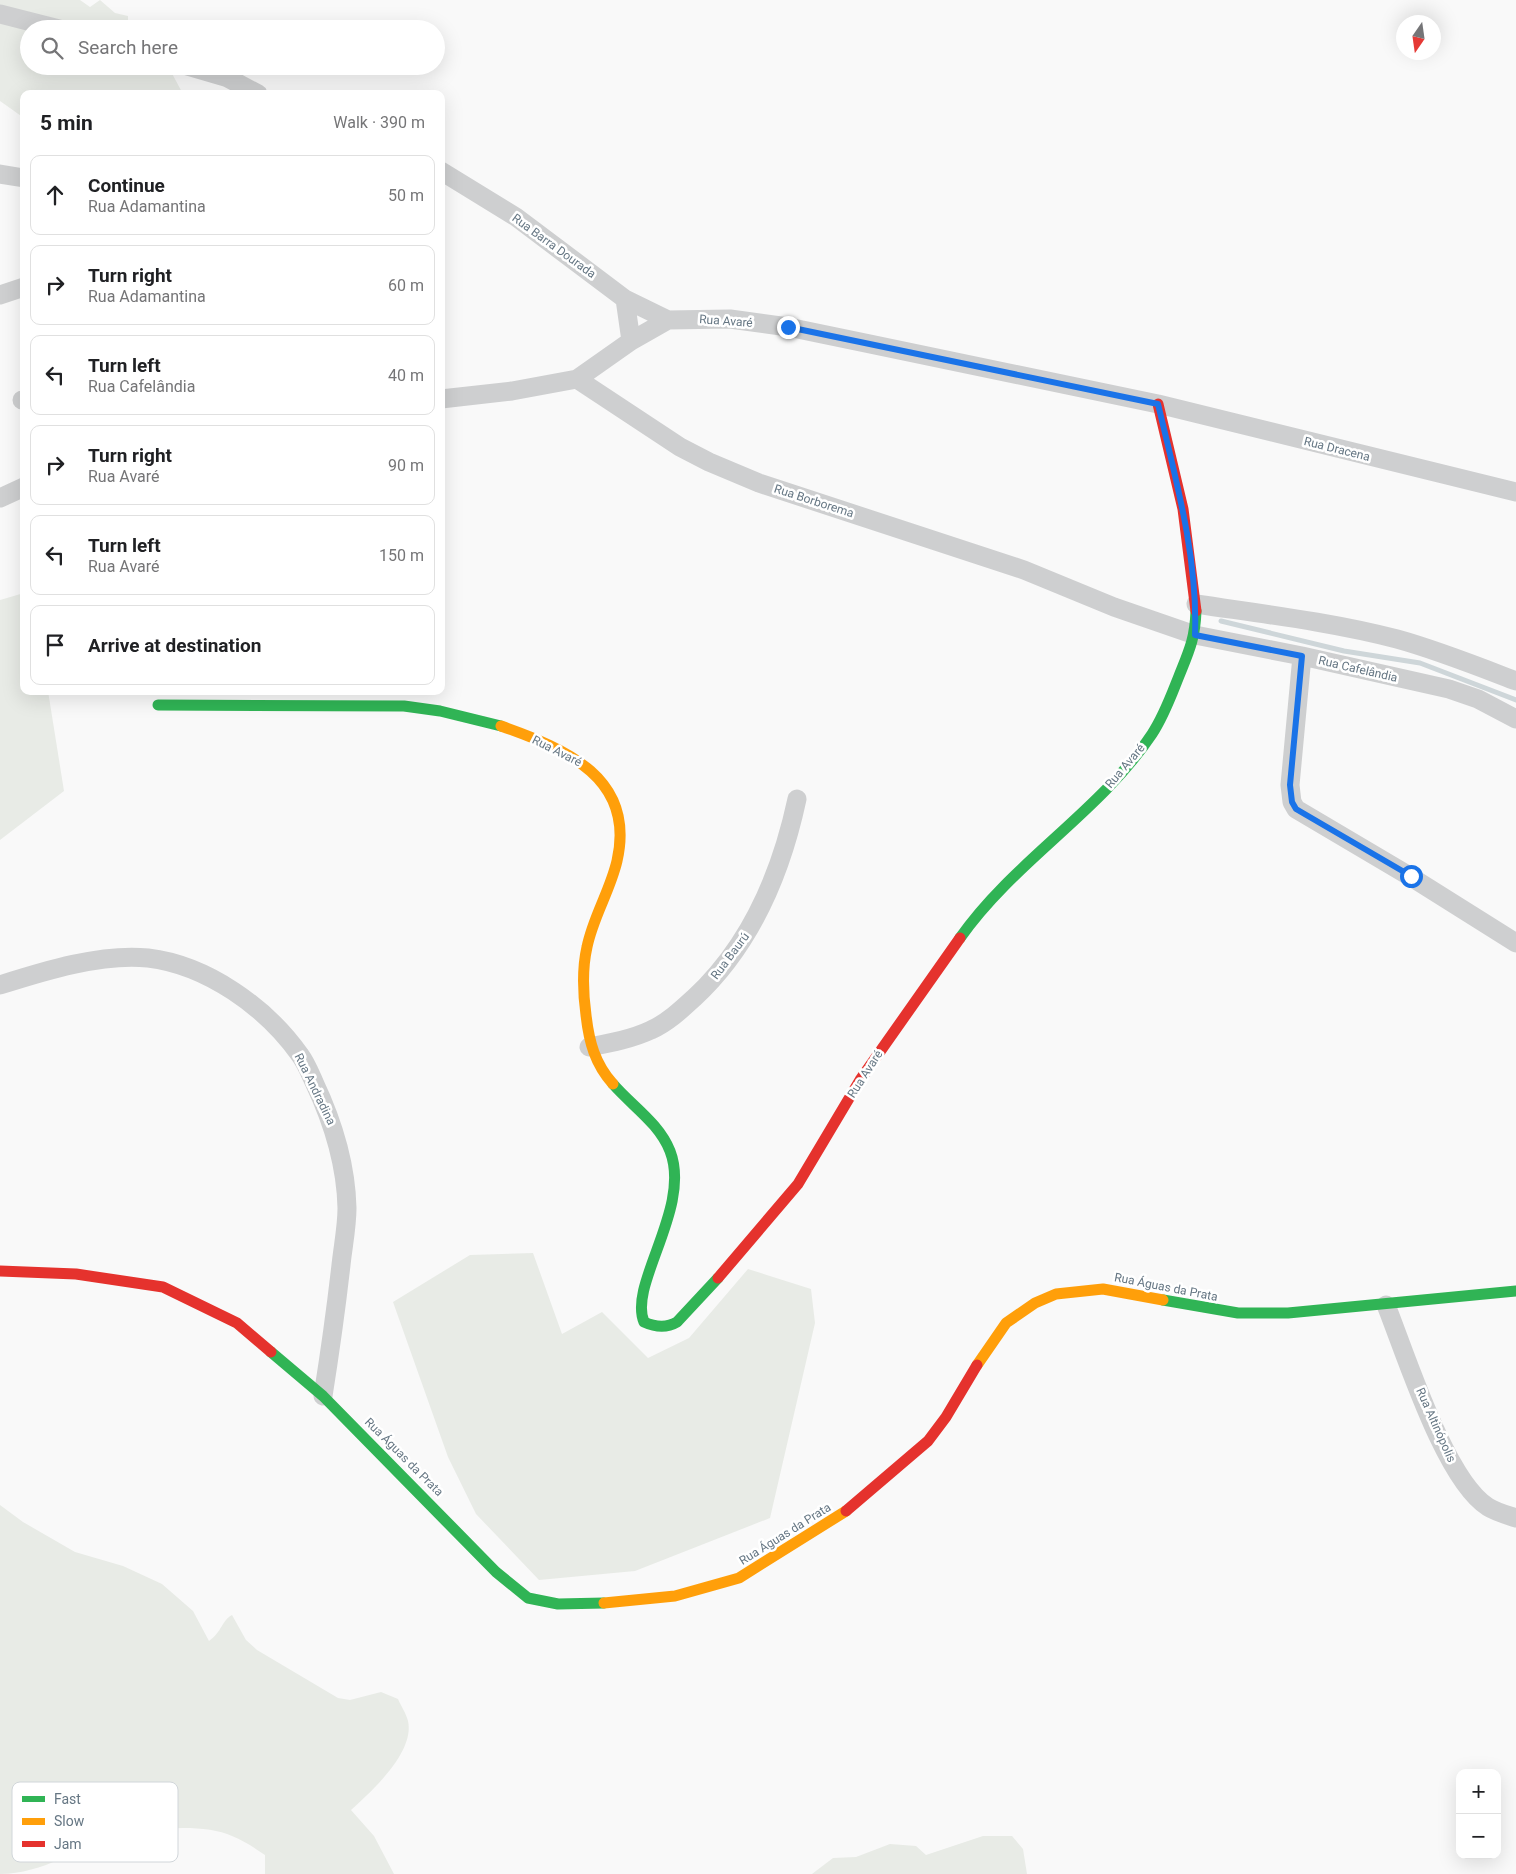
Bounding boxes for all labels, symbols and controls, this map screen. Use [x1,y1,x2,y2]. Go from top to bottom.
north arrow [1396,15,1441,60]
search box [20,20,445,75]
icon: search [38,34,66,62]
text: Search here [78,36,178,59]
text: 5 min [40,111,93,135]
text: Walk · 390 m [333,113,425,132]
text: Continue [88,174,165,197]
icon: ahead [41,181,69,209]
text: 50 m [388,186,424,205]
text: Rua Adamantina [88,197,206,216]
street label: Rua Barra Dourada [509,211,599,281]
text: Turn right [88,264,172,287]
icon: right [41,271,69,299]
text: 60 m [388,276,424,295]
text: Rua Adamantina [88,287,206,306]
street label: Rua Avaré [699,312,753,330]
route end [777,316,800,339]
text: Turn left [88,354,161,377]
icon: left [41,361,69,389]
text: 40 m [388,366,424,385]
text: Rua Cafelândia [88,377,195,396]
street label: Rua Dracena [1303,434,1371,464]
text: Turn right [88,444,172,467]
icon: right [41,451,69,479]
text: 90 m [388,456,424,475]
text: Rua Avaré [88,467,160,486]
street label: Rua Borborema [772,482,856,520]
text: Turn left [88,534,161,557]
icon: left [41,541,69,569]
text: 150 m [379,546,424,565]
text: Rua Avaré [88,557,160,576]
icon: arrive [41,631,69,659]
text: Arrive at destination [88,634,261,657]
street label: Rua Cafelândia [1317,653,1399,685]
street label: Rua Avaré [530,733,584,769]
street label: Rua Avaré [1102,741,1148,791]
route start [1400,865,1423,888]
street label: Rua Baurú [708,930,752,982]
street label: Rua Avaré [845,1048,885,1100]
street label: Rua Andradina [292,1051,338,1127]
street label: Rua Águas da Prata [1113,1269,1219,1304]
street label: Rua Altinópolis [1413,1386,1459,1464]
street label: Rua Águas da Prata [362,1414,447,1499]
street label: Rua Águas da Prata [736,1499,833,1568]
map controls [1456,1769,1501,1859]
button: + [1456,1769,1501,1814]
legend [12,1782,178,1862]
text: Fast [54,1791,81,1807]
text: Slow [54,1813,85,1829]
button: − [1456,1814,1501,1859]
text: Jam [54,1836,82,1852]

